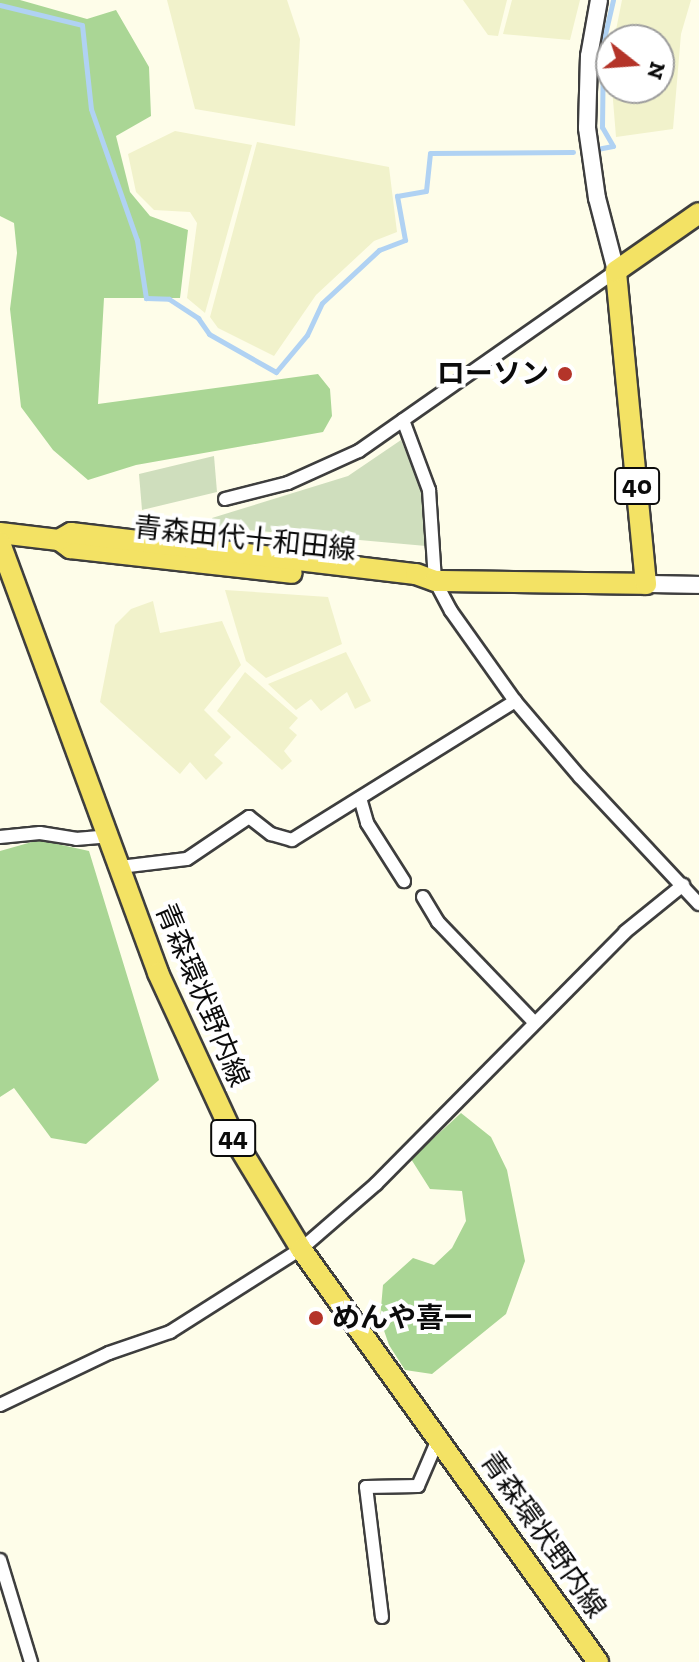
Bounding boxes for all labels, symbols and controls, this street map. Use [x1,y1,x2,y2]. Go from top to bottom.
north arrow [595,24,675,104]
text: N [641,59,672,83]
place label: ローソン [437,357,549,391]
marker: ローソン [556,365,574,383]
road number: 40 [613,464,661,508]
street label: 青森田代十和田線 [132,511,358,567]
street label: 青森環状野内線 [148,898,256,1092]
road number: 44 [209,1116,257,1160]
place label: めんや喜一 [332,1301,472,1335]
marker: めんや喜一 [307,1309,325,1327]
street label: 青森環状野内線 [473,1445,613,1625]

